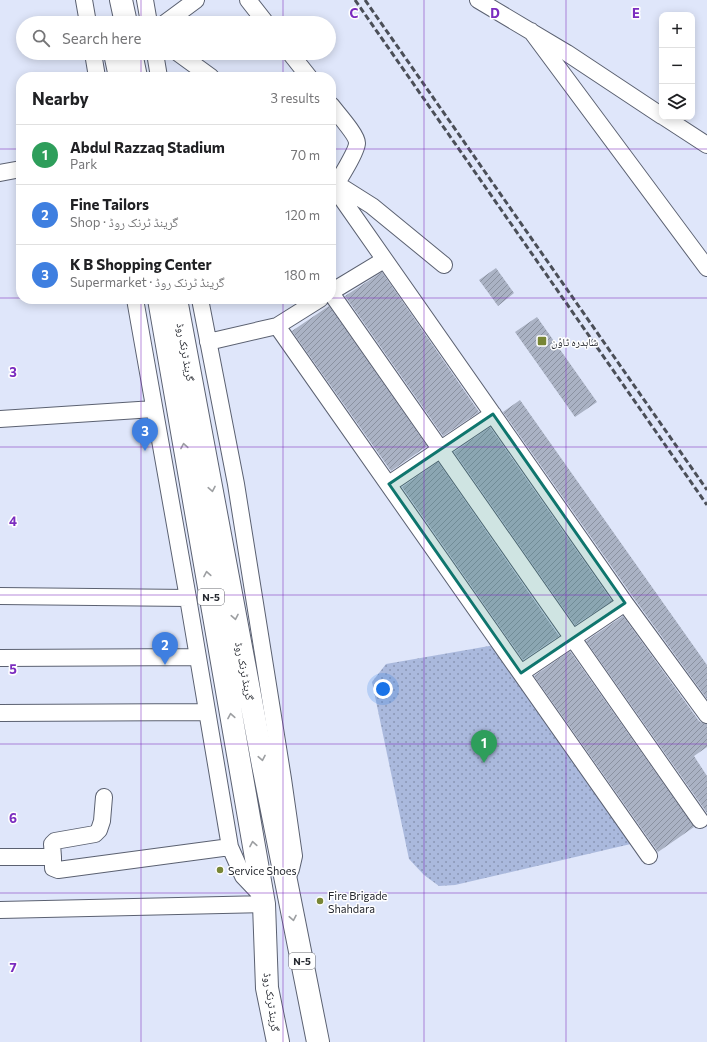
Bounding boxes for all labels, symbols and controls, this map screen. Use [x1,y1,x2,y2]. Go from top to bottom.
text: C [350,5,359,21]
text: D [490,5,500,21]
text: E [632,5,640,21]
map controls [659,12,695,120]
button: + [659,12,695,48]
search box [16,16,336,60]
icon: search [30,27,52,49]
text: Search here [62,29,141,47]
button: − [659,48,695,84]
button: layers [659,84,695,120]
text: Nearby [32,88,89,109]
text: 3 results [271,90,320,106]
text: Abdul Razzaq Stadium [70,138,225,156]
text: 1 [42,147,48,163]
text: 70 m [291,147,320,163]
text: Park [70,156,97,172]
text: Fine Tailors [70,195,149,213]
text: 2 [41,207,49,223]
text: 120 m [285,207,320,223]
text: Shop · گرینڈ ٹرنک روڈ [70,214,178,230]
text: K B Shopping Center [70,255,212,273]
text: 3 [41,267,49,283]
text: 180 m [284,267,320,283]
text: Supermarket · گرینڈ ٹرنک روڈ [70,274,225,290]
street label: گرینڈ ٹرنک روڈ [174,322,198,383]
marker: شاہدرہ ٹاؤن [536,335,548,347]
place label: شاہدرہ ٹاؤن [551,335,598,349]
text: 3 [9,364,17,380]
pin: 3 [132,418,158,451]
one-way arrow [180,442,189,449]
one-way arrow [207,486,215,492]
text: 4 [9,513,17,529]
one-way arrow [203,571,211,577]
road number: N-5 [198,589,224,605]
one-way arrow [231,613,239,620]
pin: 2 [152,632,178,665]
street label: گرینڈ ٹرنک روڈ [233,641,257,702]
text: 5 [9,661,17,677]
your location [373,679,393,699]
one-way arrow [227,712,236,719]
pin: 1 [471,730,497,763]
one-way arrow [257,755,265,761]
text: 6 [9,810,17,826]
one-way arrow [250,841,258,847]
place label: Service Shoes [228,864,297,877]
marker: Service Shoes [215,865,225,875]
place label: Fire Brigade Shahdara [328,889,388,915]
marker: Fire Brigade Shahdara [315,896,325,906]
one-way arrow [289,915,297,921]
road number: N-5 [289,953,315,969]
text: 7 [9,959,17,975]
street label: گرینڈ ٹرنک روڈ [261,972,283,1033]

